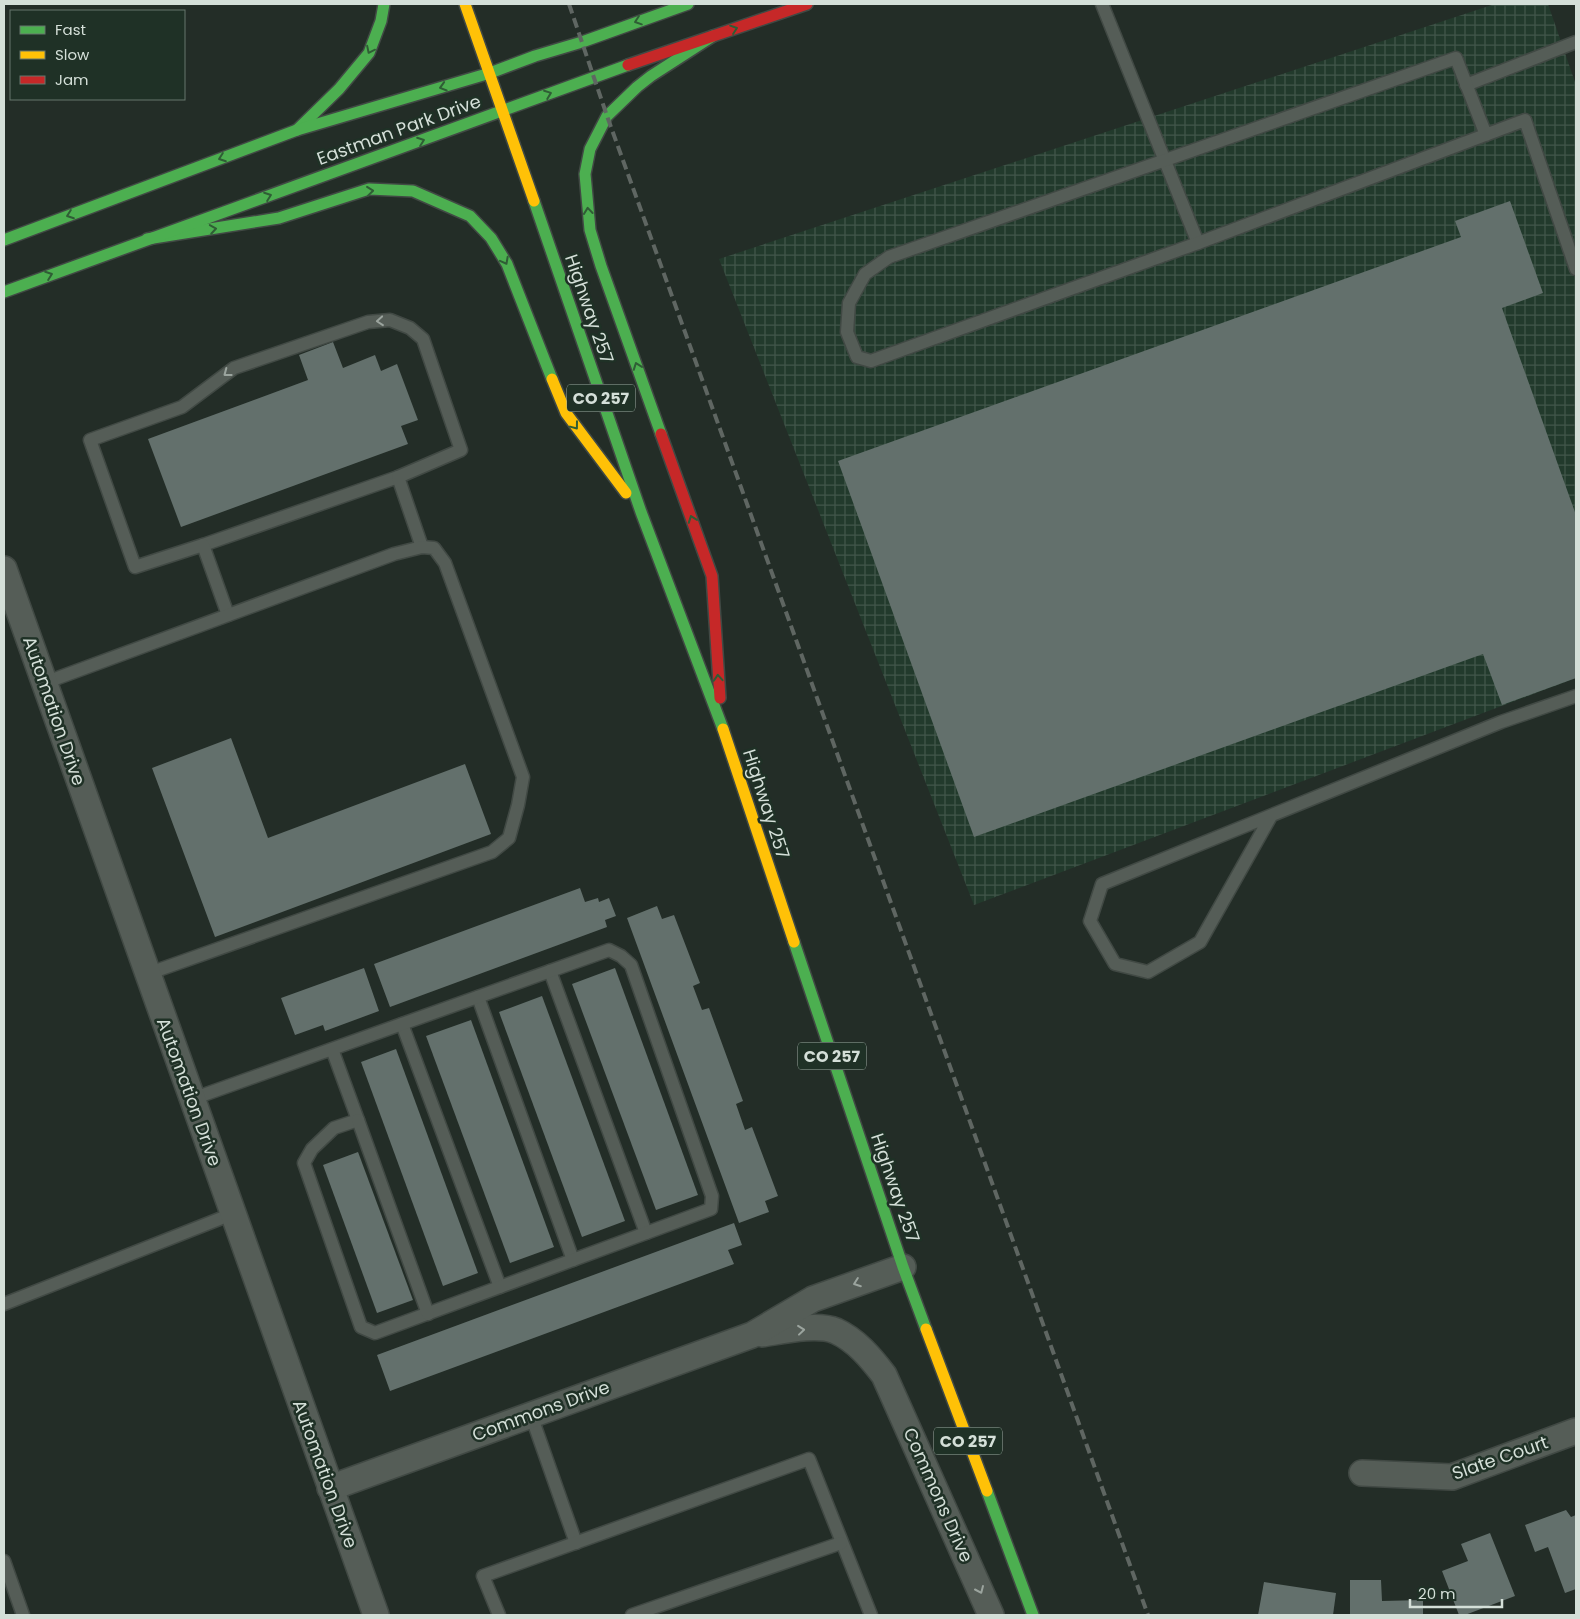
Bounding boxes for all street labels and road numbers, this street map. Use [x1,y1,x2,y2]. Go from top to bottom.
street label: Eastman Park Drive [313,88,484,171]
street label: Highway 257 [559,251,620,367]
road number: CO 257 [567,384,635,412]
street label: Automation Drive [17,633,92,789]
street label: Highway 257 [737,746,796,862]
street label: Automation Drive [151,1014,228,1170]
road number: CO 257 [798,1042,866,1070]
street label: Highway 257 [865,1130,926,1246]
street label: Commons Drive [468,1374,613,1447]
street label: Automation Drive [287,1396,364,1552]
street label: Commons Drive [898,1424,979,1566]
road number: CO 257 [934,1428,1002,1454]
street label: Slate Court [1449,1429,1551,1486]

